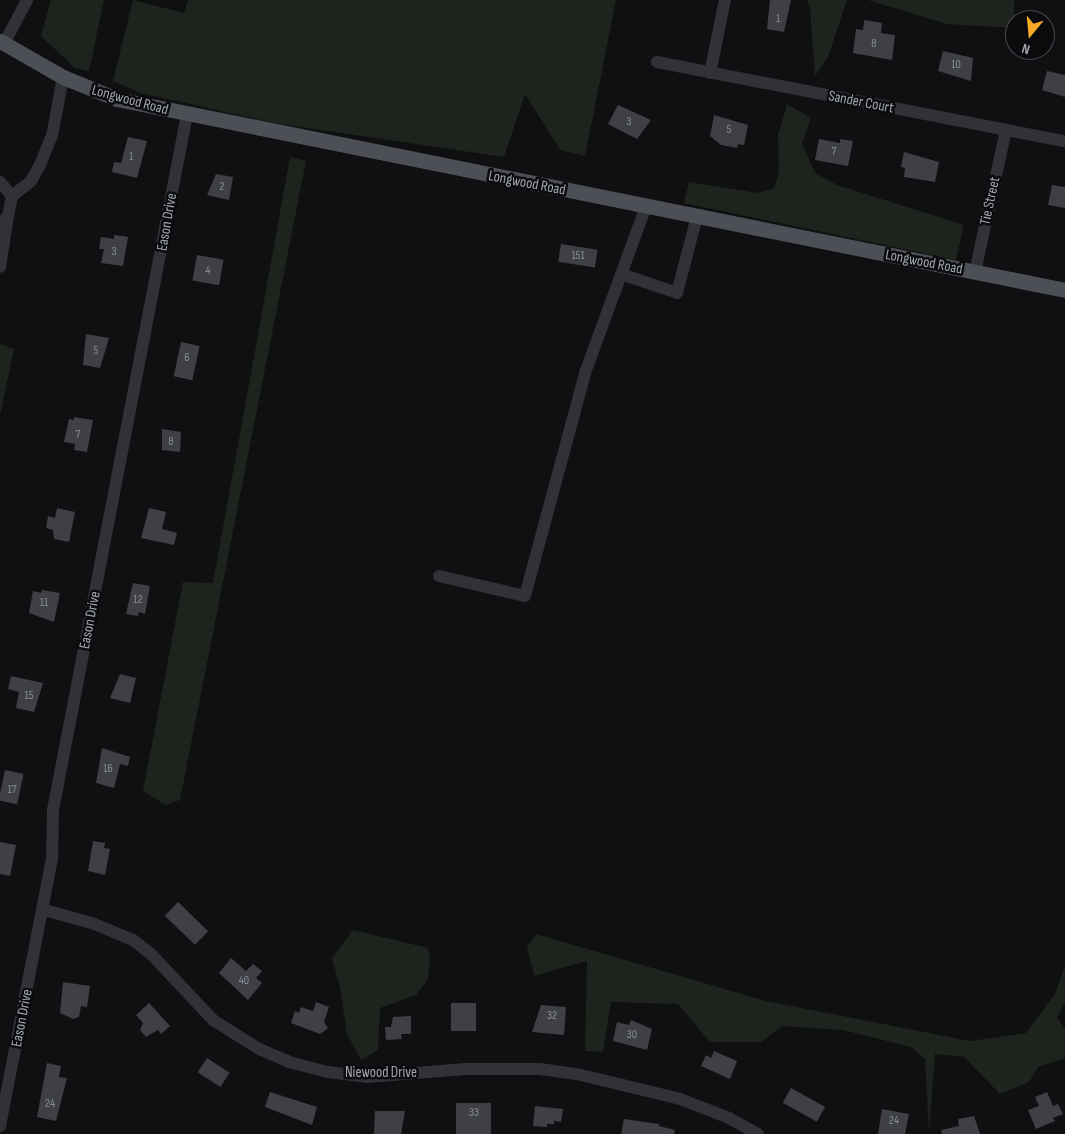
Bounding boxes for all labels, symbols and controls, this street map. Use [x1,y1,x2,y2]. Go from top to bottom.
north arrow [1005,10,1055,60]
house number: 1 [776,12,780,26]
house number: 8 [871,37,877,51]
text: N [1020,40,1032,58]
house number: 10 [951,58,961,72]
street label: Longwood Road [90,81,170,119]
street label: Sander Court [827,87,895,117]
house number: 3 [626,115,632,129]
house number: 5 [727,123,731,137]
house number: 7 [832,145,836,159]
house number: 1 [129,150,133,164]
street label: Longwood Road [487,167,567,199]
street label: Tie Street [976,175,1004,227]
house number: 2 [220,180,224,194]
street label: Eason Drive [153,192,181,252]
house number: 3 [111,245,117,259]
street label: Longwood Road [884,246,964,278]
house number: 151 [571,249,585,263]
house number: 4 [205,264,211,278]
house number: 5 [94,344,98,358]
house number: 6 [184,351,190,365]
house number: 7 [76,428,80,442]
house number: 8 [168,435,174,449]
street label: Eason Drive [76,590,104,650]
house number: 12 [133,593,143,607]
house number: 11 [40,596,48,610]
house number: 15 [24,689,34,703]
house number: 16 [103,762,113,776]
house number: 17 [8,783,16,797]
house number: 40 [239,974,249,988]
street label: Eason Drive [8,988,36,1048]
house number: 32 [547,1009,557,1023]
house number: 30 [627,1028,637,1042]
street label: Niewood Drive [345,1064,417,1082]
house number: 24 [45,1097,55,1111]
house number: 33 [469,1106,479,1120]
house number: 24 [889,1114,899,1128]

